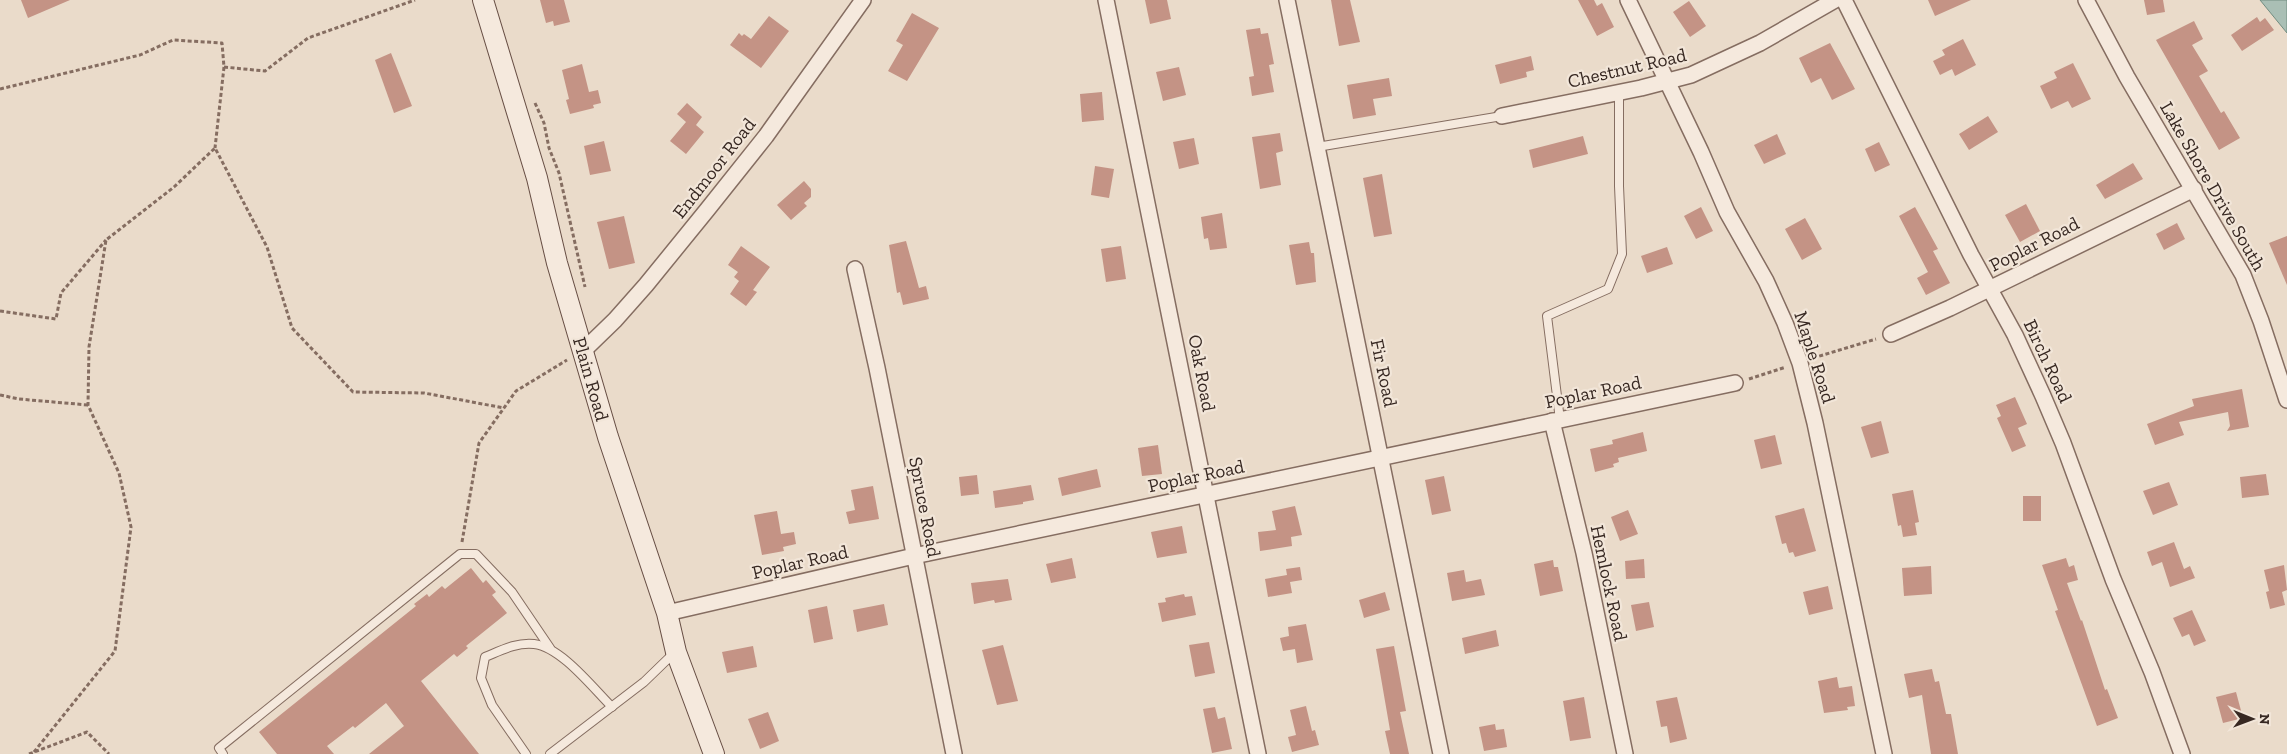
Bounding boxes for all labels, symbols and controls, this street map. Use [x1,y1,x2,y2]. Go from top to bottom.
street label: Chestnut Road [1565,43,1689,93]
street label: Lake Shore Drive South [2155,97,2271,275]
street label: Endmoor Road [668,113,761,223]
street label: Poplar Road [1985,211,2083,276]
street label: Maple Road [1789,308,1841,406]
street label: Birch Road [2019,316,2078,407]
street label: Oak Road [1183,333,1221,414]
street label: Plain Road [568,334,614,424]
street label: Fir Road [1366,337,1403,410]
street label: Poplar Road [1543,370,1644,413]
street label: Poplar Road [1146,454,1247,497]
street label: Spruce Road [904,455,946,560]
street label: Hemlock Road [1585,523,1633,644]
street label: Poplar Road [750,540,851,584]
north arrow [2227,694,2277,744]
text: N [2256,714,2273,725]

